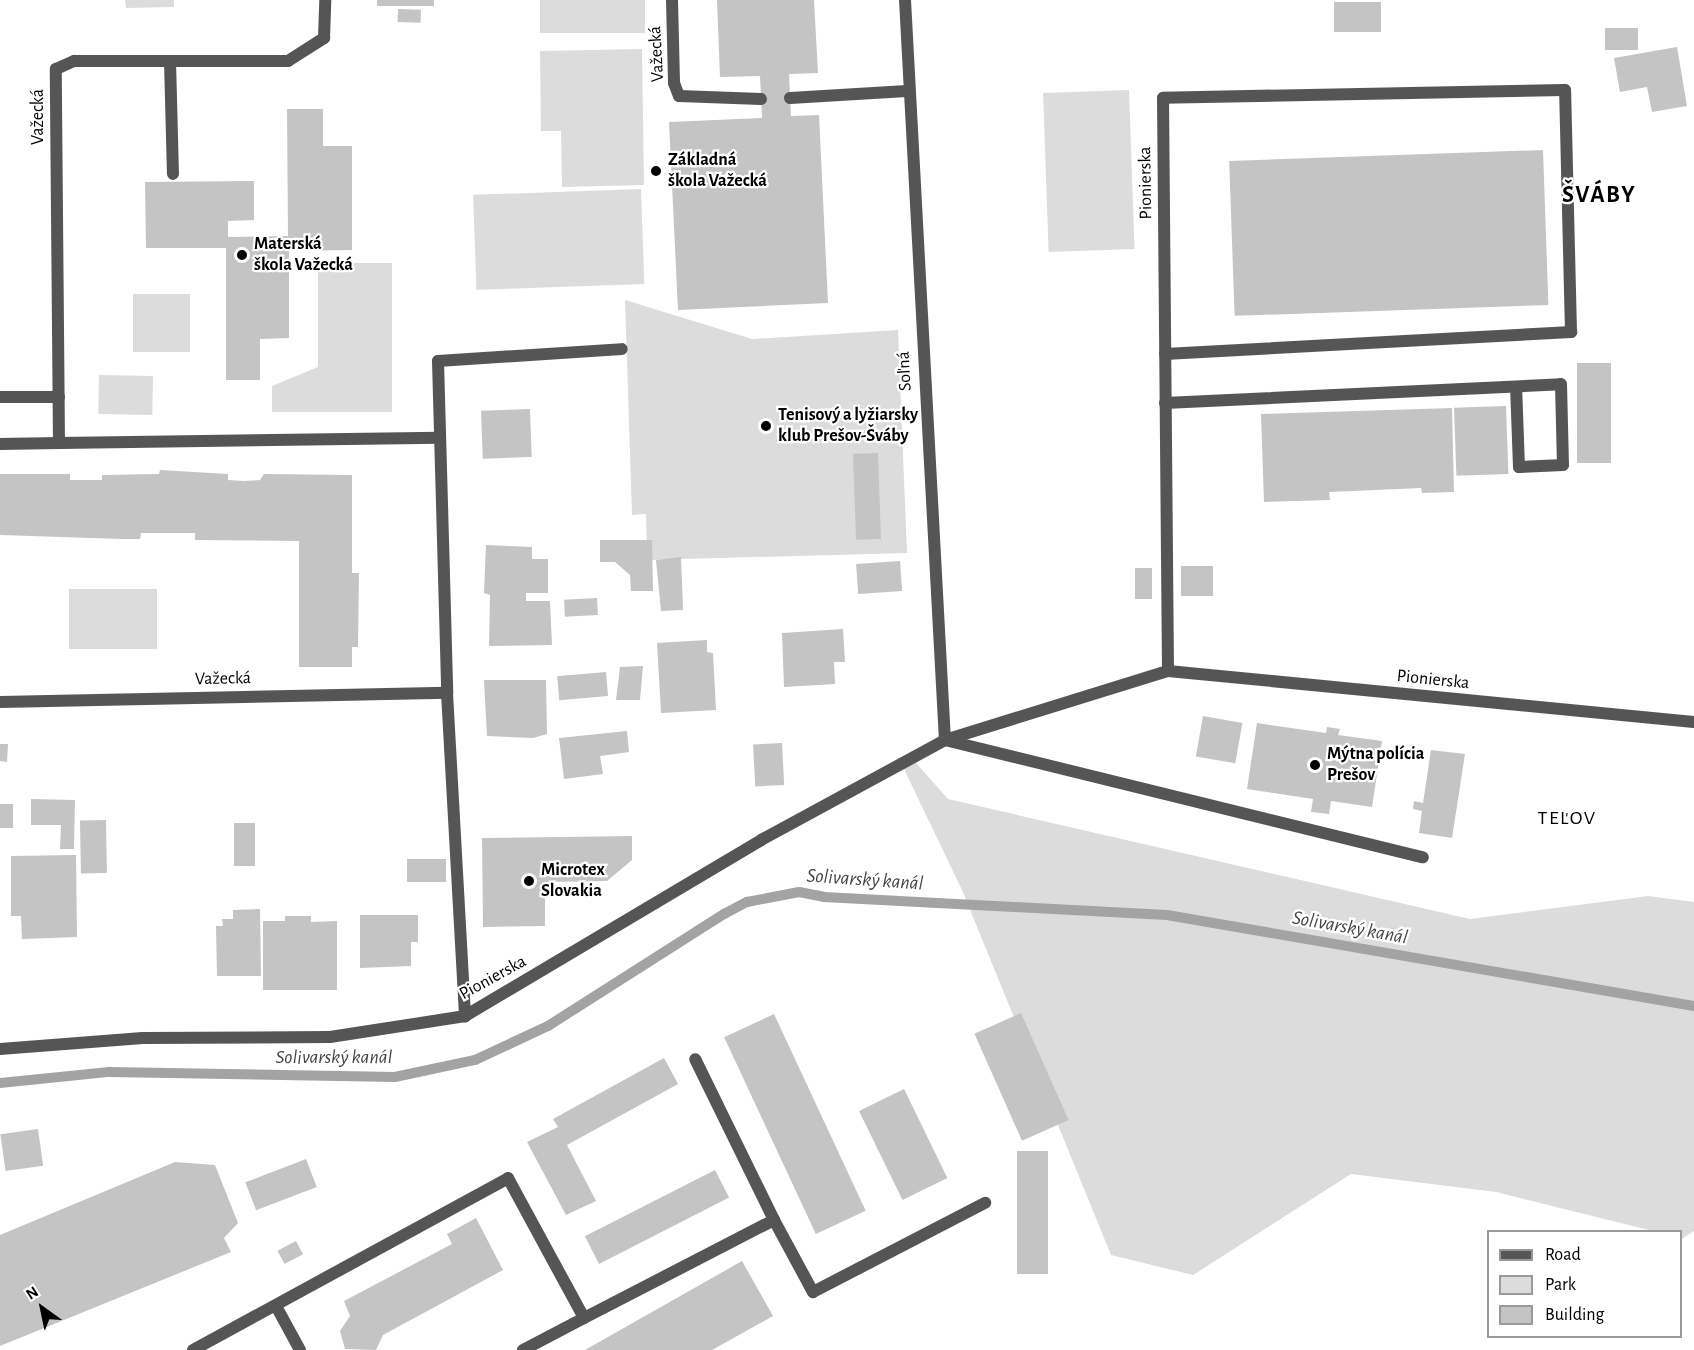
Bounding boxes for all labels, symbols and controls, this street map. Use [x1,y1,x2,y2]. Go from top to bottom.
street label: Važecká [645,25,669,83]
street label: Važecká [27,89,49,145]
street label: Pionierska [1135,146,1157,220]
place label: Základná škola Važecká [668,150,767,192]
marker: Základná škola Važecká [649,164,663,178]
district label: ŠVÁBY [1562,182,1636,210]
place label: Materská škola Važecká [254,234,353,276]
marker: Materská škola Važecká [235,248,249,262]
street label: Soľná [893,351,917,391]
place label: Tenisový a lyžiarsky klub Prešov-Šváby [778,405,918,448]
marker: Tenisový a lyžiarsky klub Prešov-Šváby [759,419,773,433]
street label: Pionierska [1396,665,1470,695]
street label: Važecká [195,668,251,690]
place label: Mýtna polícia Prešov [1327,744,1424,786]
marker: Mýtna polícia Prešov [1308,758,1322,772]
district label: TEĽOV [1538,806,1596,830]
place label: Microtex Slovakia [541,860,605,902]
water label: Solivarský kanál [806,864,924,896]
marker: Microtex Slovakia [522,874,536,888]
water label: Solivarský kanál [1290,906,1410,950]
street label: Pionierska [456,951,530,1005]
water label: Solivarský kanál [276,1045,392,1069]
legend [1487,1230,1682,1338]
text: Road [1545,1246,1581,1264]
text: Park [1545,1276,1576,1294]
north arrow [12,1278,72,1338]
text: N [23,1283,41,1303]
text: Building [1545,1306,1604,1324]

